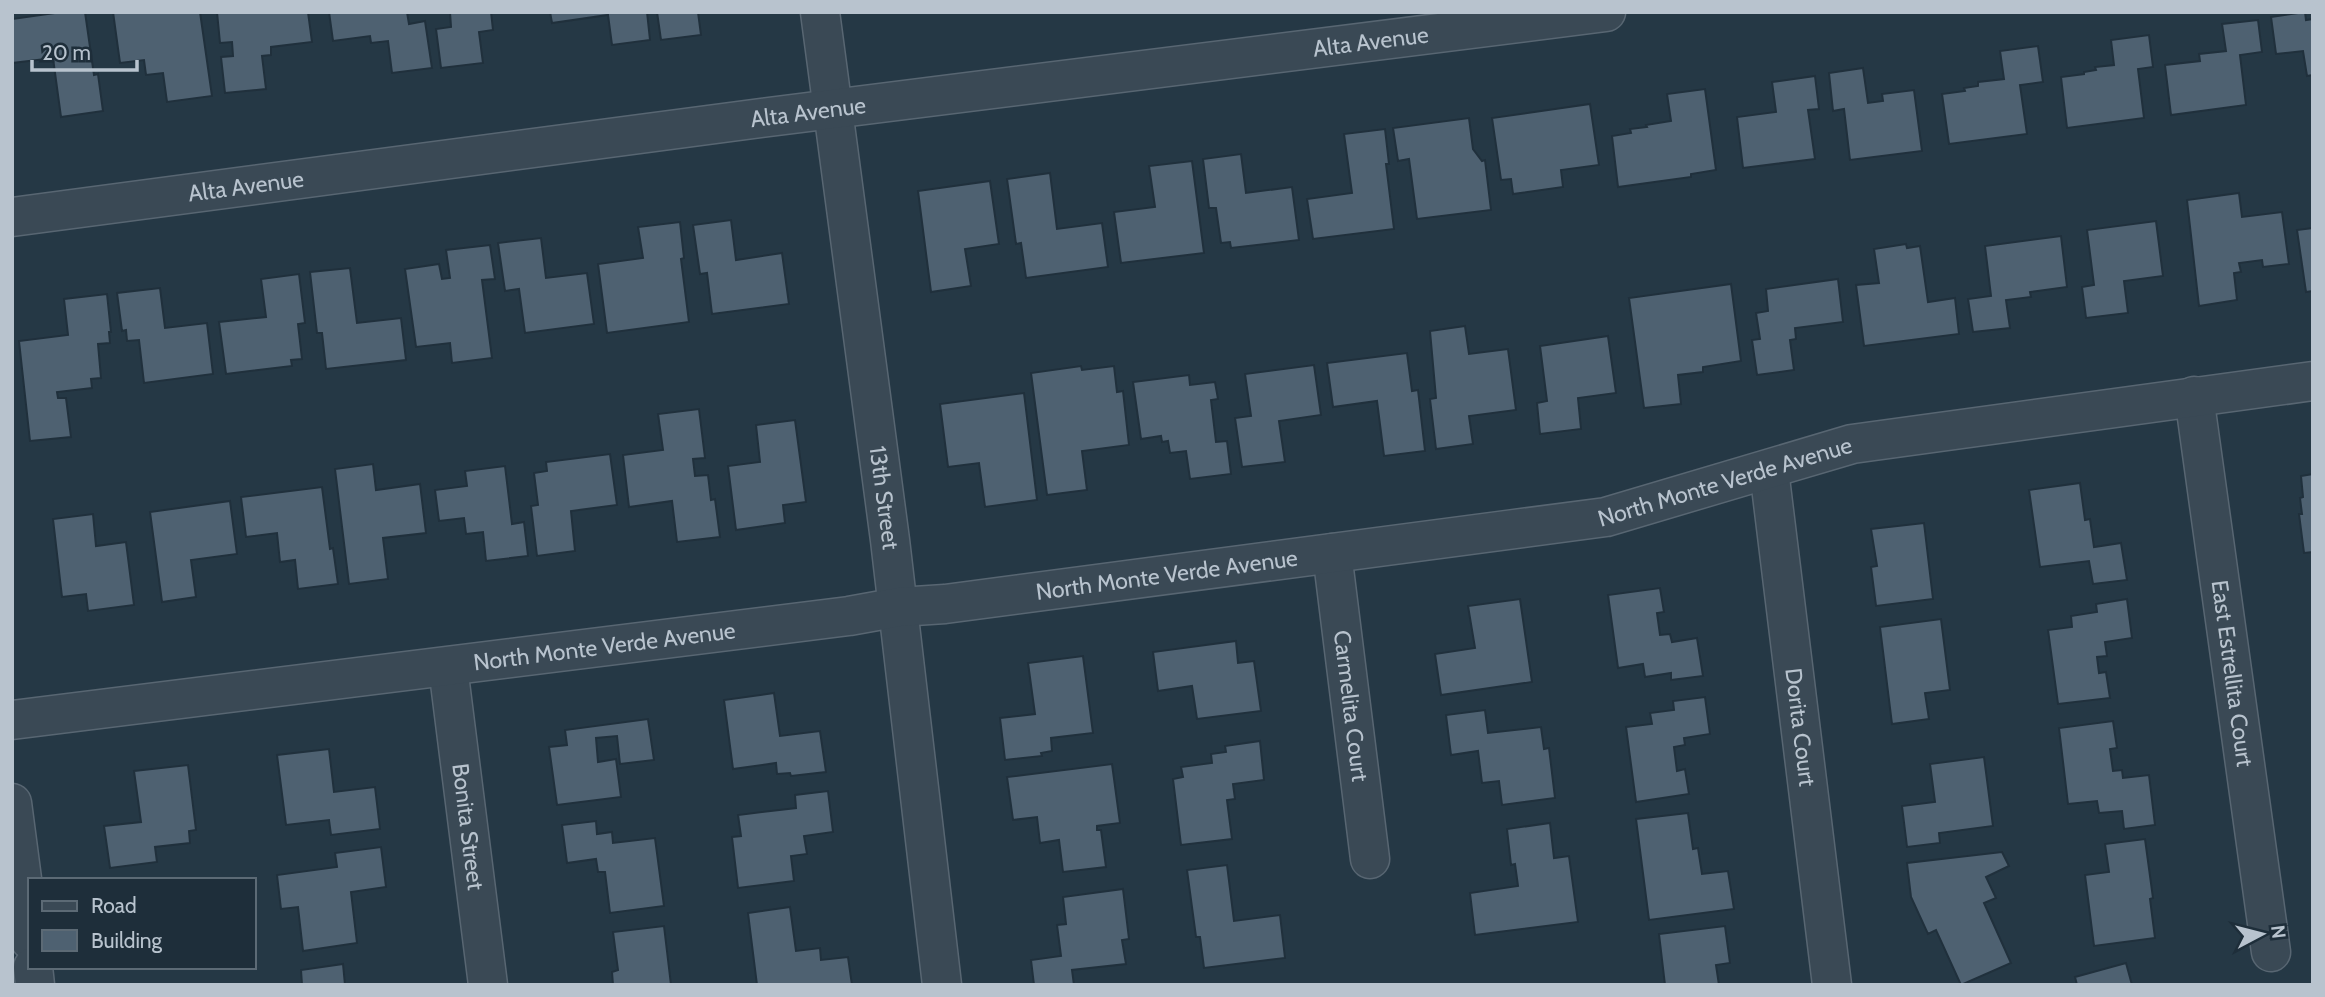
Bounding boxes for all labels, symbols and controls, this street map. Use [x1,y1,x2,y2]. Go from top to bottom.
street label: Alta Avenue [1311,20,1430,63]
scale bar [32,28,136,72]
text: 20 m [42,40,91,65]
street label: Alta Avenue [749,91,868,133]
street label: Alta Avenue [186,165,306,208]
street label: North Monte Verde Avenue [1594,431,1855,533]
street label: 13th Street [864,444,905,551]
street label: North Monte Verde Avenue [1034,544,1300,606]
street label: East Estrellita Court [2206,578,2259,769]
street label: North Monte Verde Avenue [472,616,737,677]
street label: Carmelita Court [1328,628,1374,783]
street label: Dorita Court [1779,666,1822,788]
street label: Bonita Street [446,762,490,892]
legend [28,878,256,969]
text: Road [91,893,137,918]
north arrow [2227,899,2297,969]
text: N [2266,924,2291,940]
text: Building [91,928,163,953]

